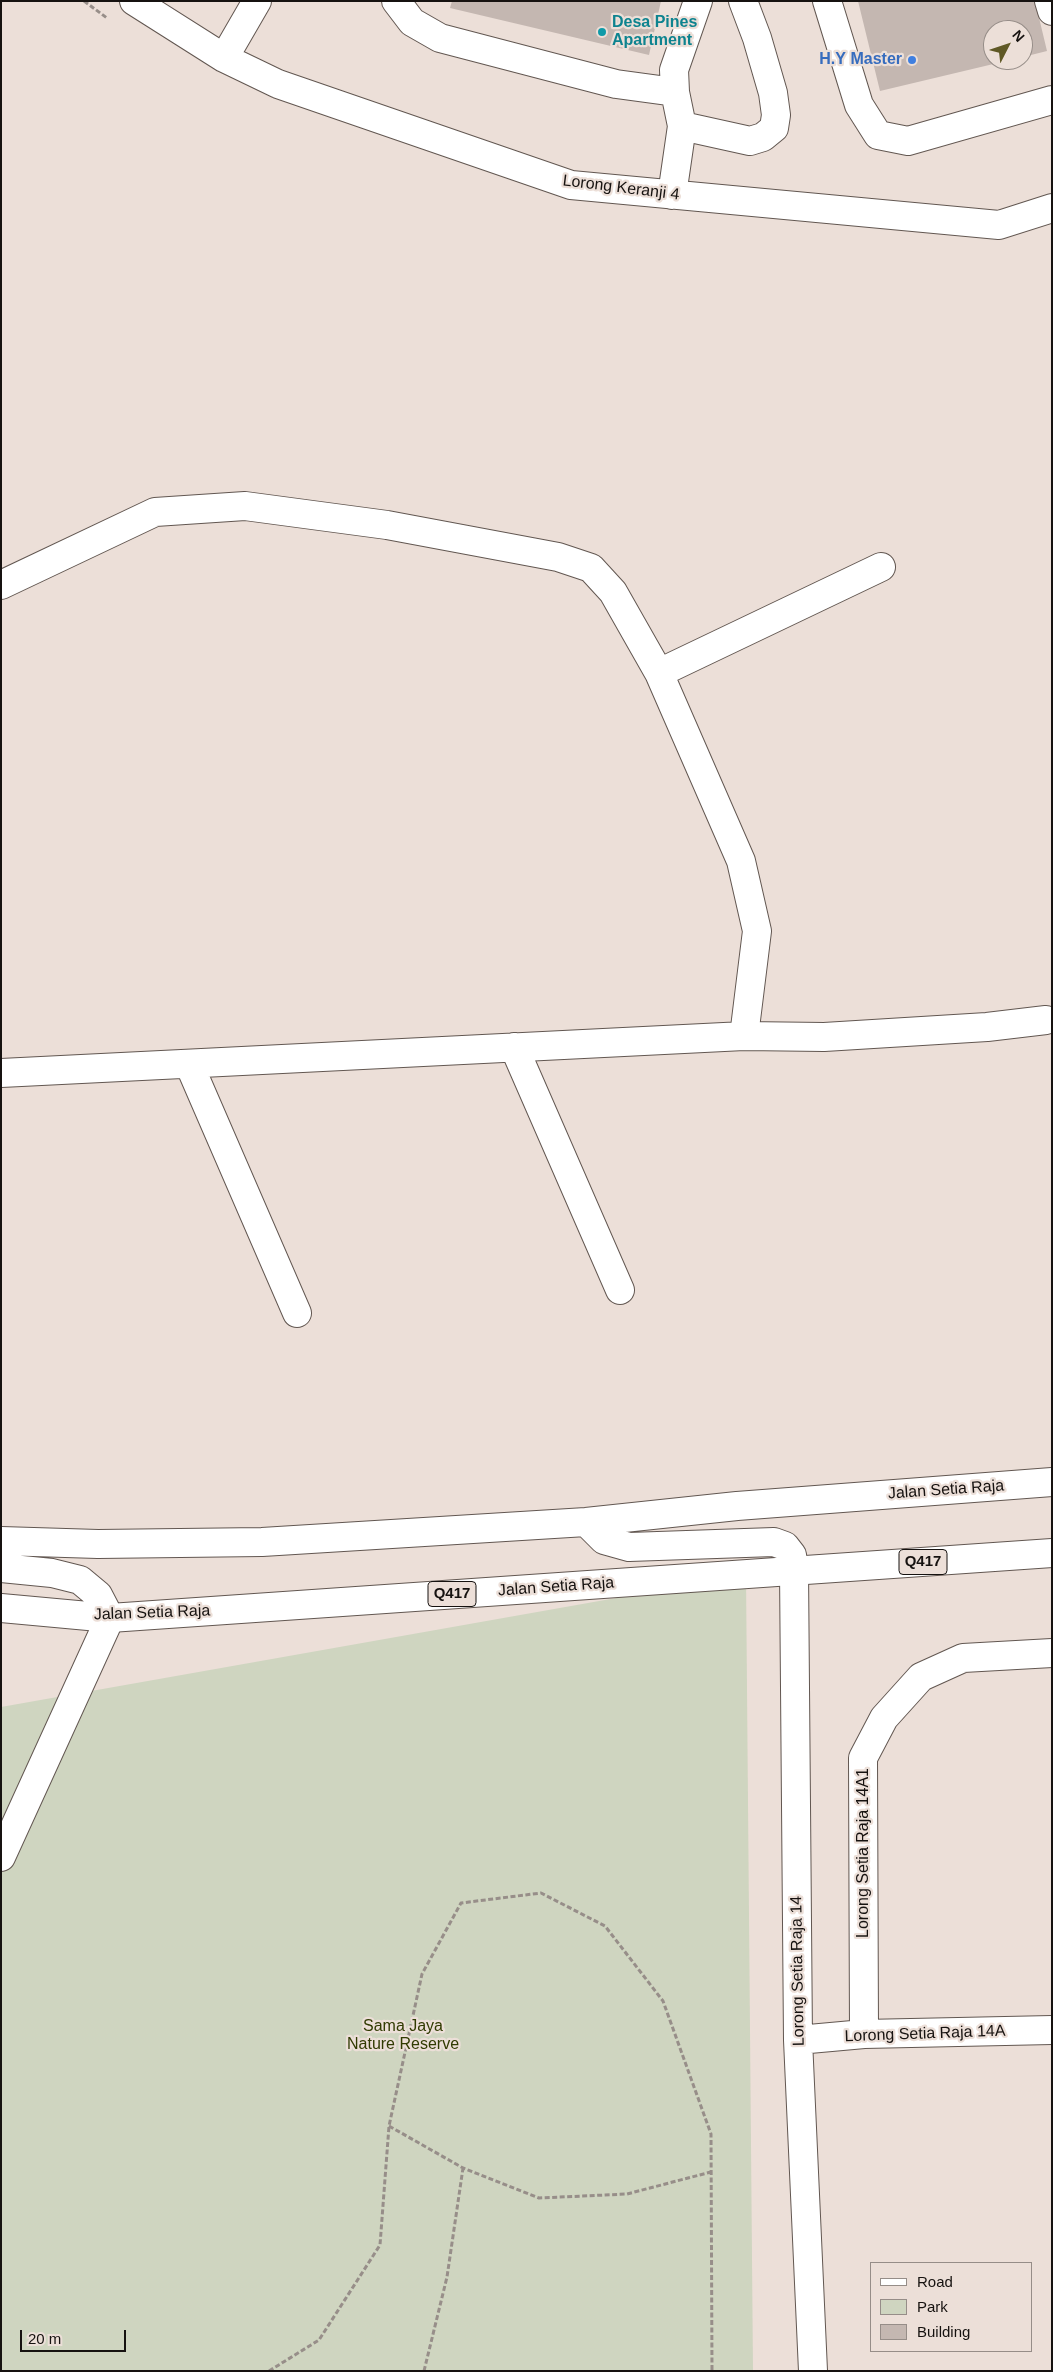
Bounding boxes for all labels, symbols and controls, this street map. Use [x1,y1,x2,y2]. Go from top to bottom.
place label: Desa Pines Apartment [612,13,697,51]
north arrow [983,20,1033,70]
marker: Desa Pines Apartment [596,26,608,38]
text: N [1009,27,1028,45]
place label: H.Y Master [819,50,902,70]
marker: H.Y Master [906,54,918,66]
street label: Lorong Keranji 4 [562,171,680,205]
street label: Jalan Setia Raja [887,1476,1005,1504]
road number: Q417 [899,1550,947,1574]
street label: Jalan Setia Raja [497,1573,615,1601]
road number: Q417 [428,1582,476,1606]
street label: Jalan Setia Raja [93,1601,211,1625]
street label: Lorong Setia Raja 14A1 [854,1768,874,1938]
street label: Lorong Setia Raja 14 [787,1896,809,2046]
park label: Sama Jaya Nature Reserve [347,2017,459,2055]
street label: Lorong Setia Raja 14A [844,2022,1006,2046]
legend [870,2262,1033,2352]
text: Road [917,2273,953,2290]
text: Park [917,2298,948,2315]
scale bar [22,2320,129,2352]
text: Building [917,2323,970,2340]
text: 20 m [28,2330,61,2347]

